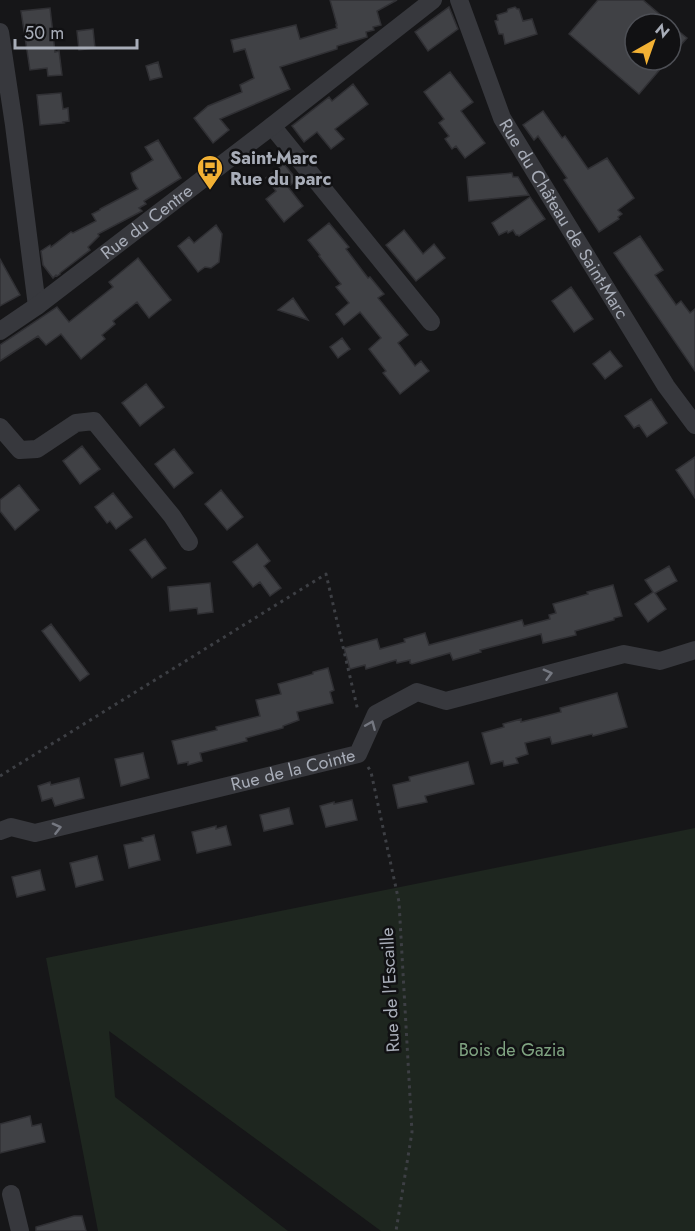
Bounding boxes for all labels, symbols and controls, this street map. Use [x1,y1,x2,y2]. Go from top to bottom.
scale bar [15,12,136,50]
north arrow [623,12,683,72]
text: N [650,18,675,44]
text: 50 m [24,20,64,46]
street label: Rue du Château de Saint-Marc [493,114,635,324]
place label: Saint-Marc Rue du parc [230,145,331,192]
bus stop icon: Saint-Marc Rue du parc [195,153,225,191]
street label: Rue du Centre [95,178,198,266]
one-way arrow [543,669,553,682]
one-way arrow [364,720,376,731]
street label: Rue de la Cointe [228,742,358,798]
one-way arrow [52,822,62,835]
street label: Rue de l'Escaille [374,927,406,1053]
park label: Bois de Gazia [459,1037,565,1063]

